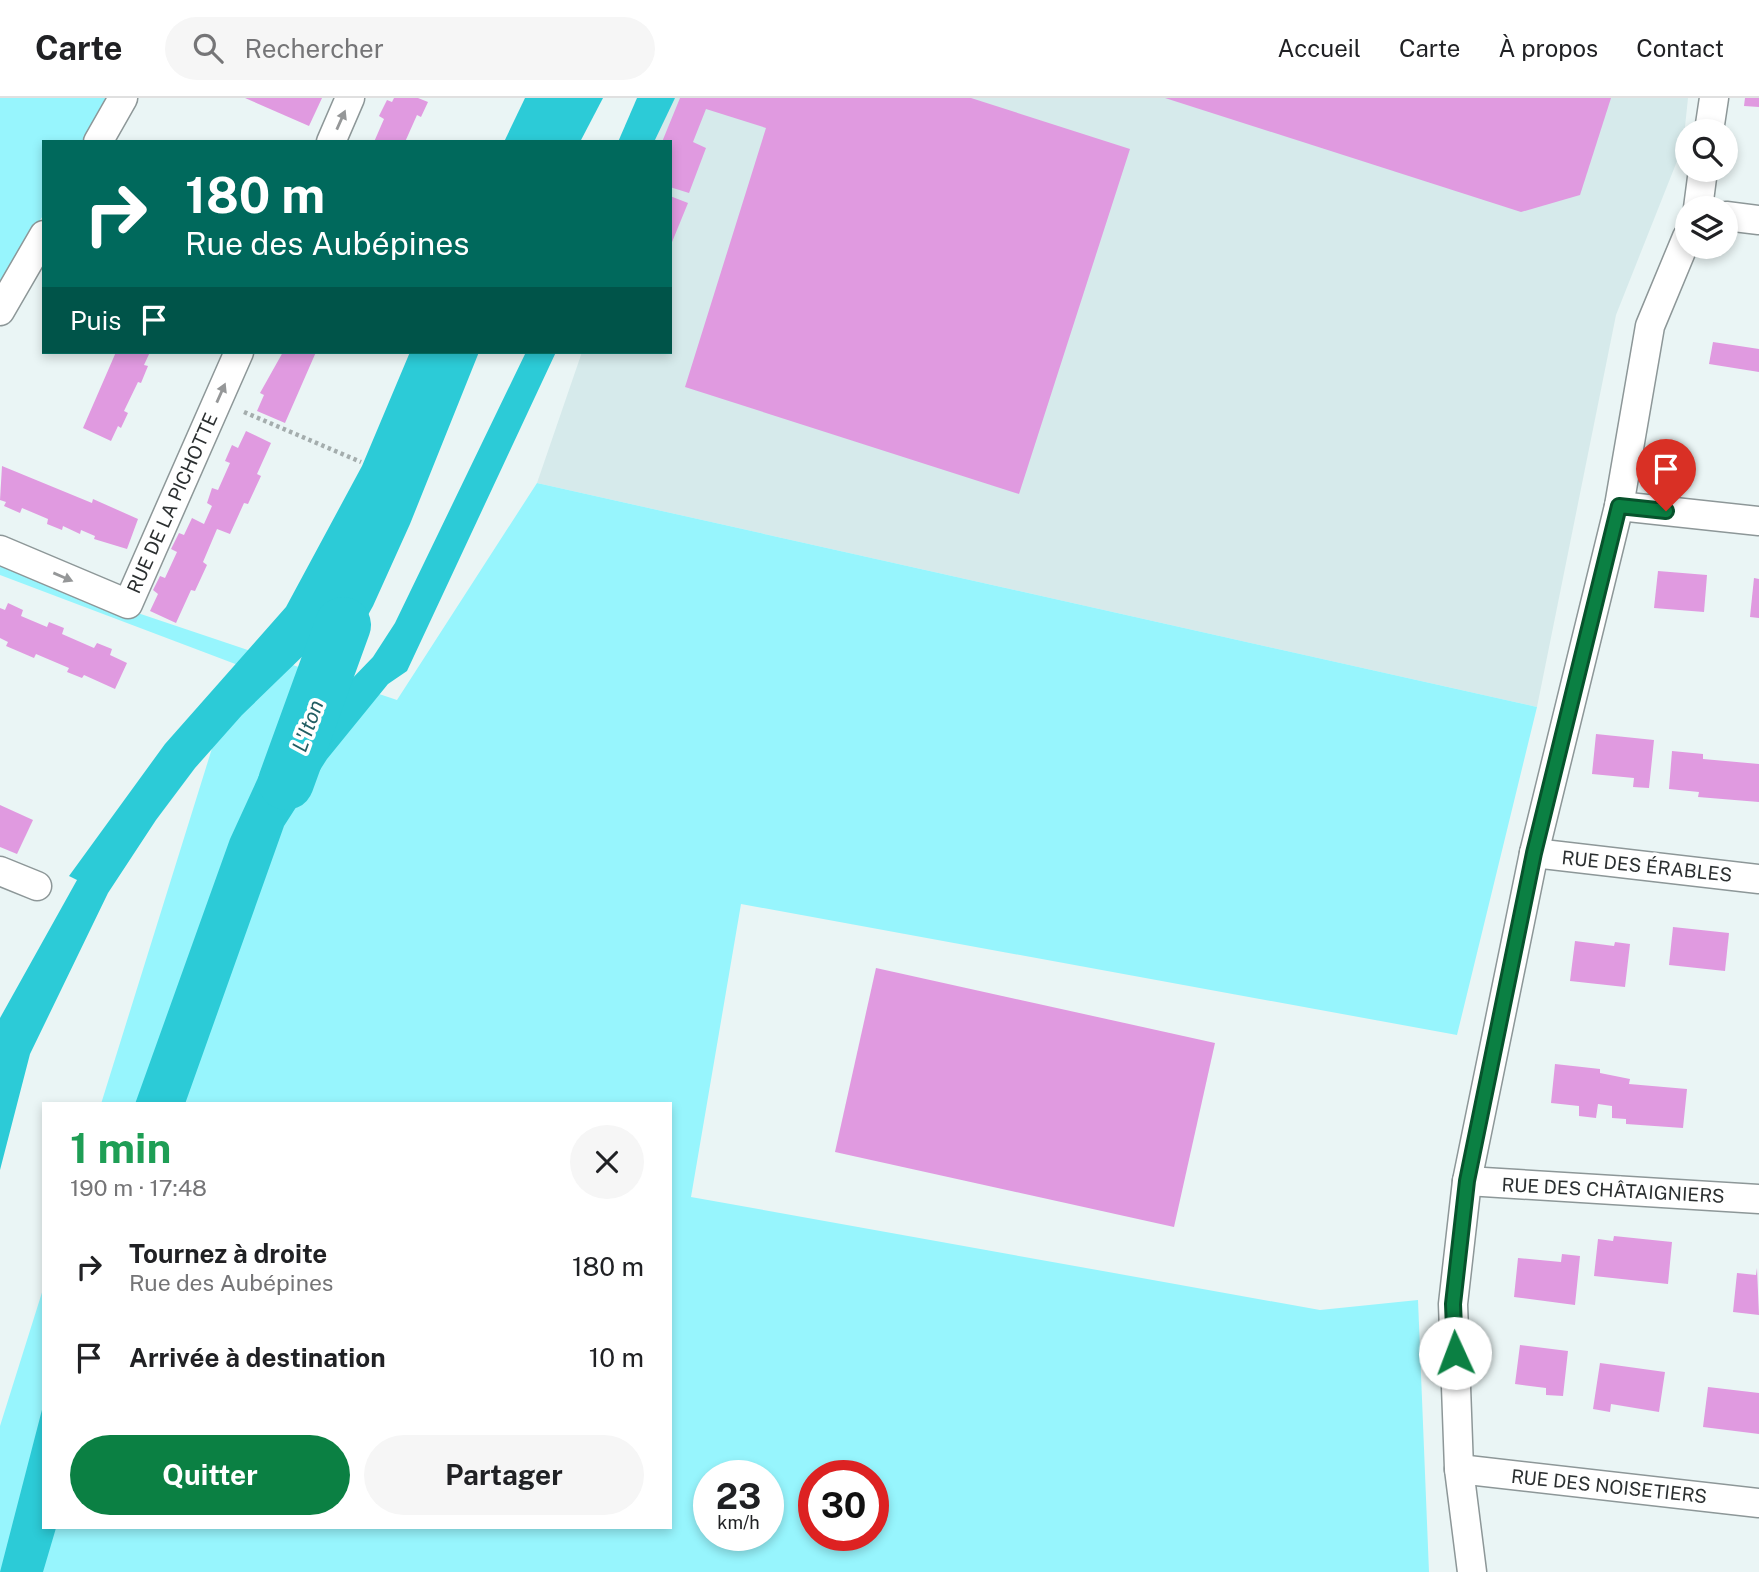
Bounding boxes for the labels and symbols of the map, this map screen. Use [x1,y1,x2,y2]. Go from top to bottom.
one-way arrow [335,110,347,130]
one-way arrow [216,382,227,403]
street label: RUE DE LA PICHOTTE [122,409,222,597]
pin [1636,439,1696,511]
one-way arrow [52,571,73,582]
water label: L'Iton [287,696,328,755]
street label: RUE DES ÉRABLES [1561,846,1733,886]
street label: RUE DES CHÂTAIGNIERS [1501,1173,1725,1207]
position arrow [1418,1316,1492,1390]
speed limit sign: 30 [798,1460,889,1551]
street label: RUE DES NOISETIERS [1510,1465,1708,1507]

